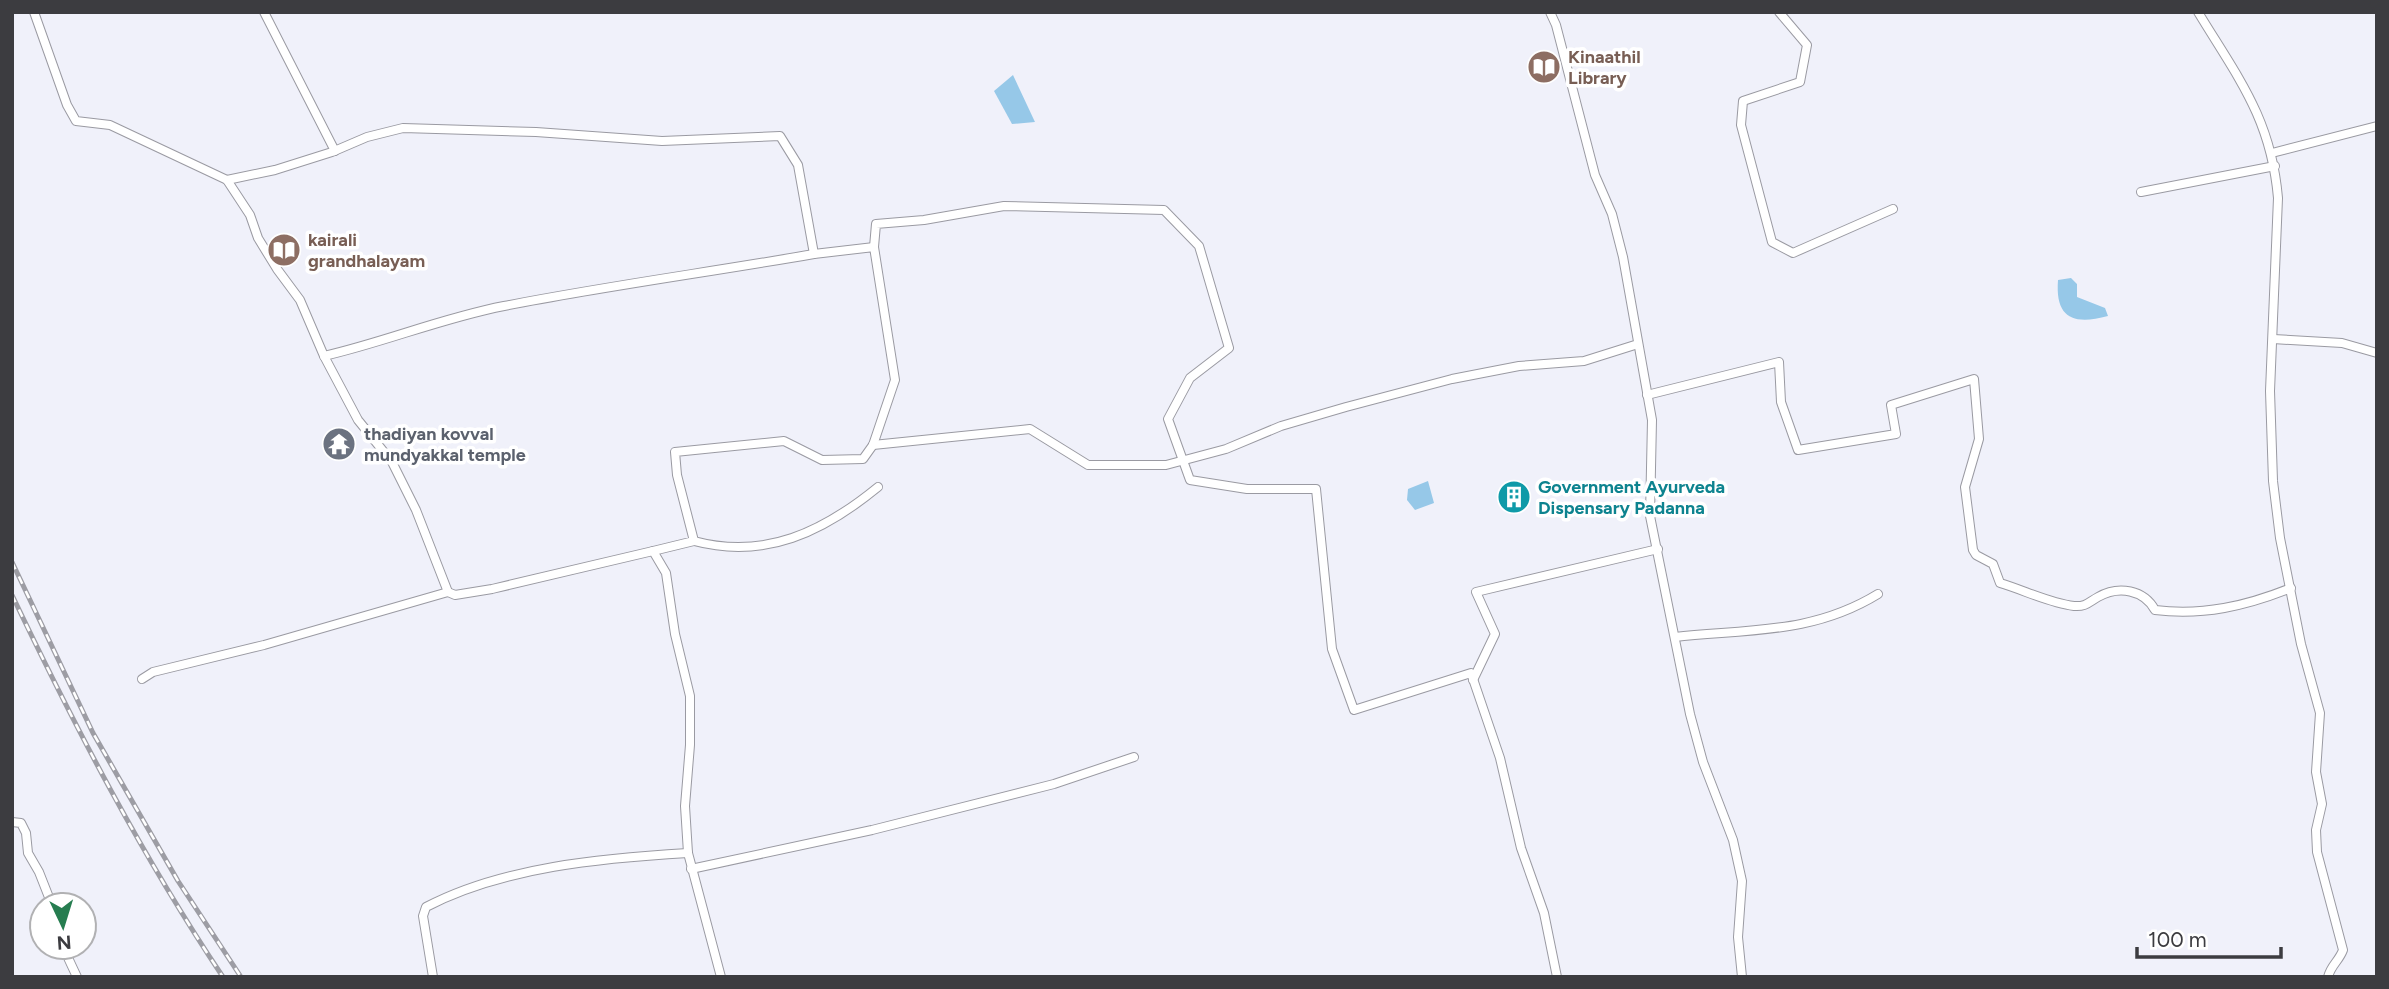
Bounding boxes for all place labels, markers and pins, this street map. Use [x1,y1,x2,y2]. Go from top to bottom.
place label: Kinaathil Library [1568,46,1641,89]
library icon: Kinaathil Library [1525,48,1563,86]
place label: kairali grandhalayam [308,229,425,272]
library icon: kairali grandhalayam [265,231,303,269]
place label: thadiyan kovval mundyakkal temple [364,423,526,466]
temple icon: thadiyan kovval mundyakkal temple [320,425,358,463]
place label: Government Ayurveda Dispensary Padanna [1538,476,1725,519]
building icon: Government Ayurveda Dispensary Padanna [1495,478,1533,516]

